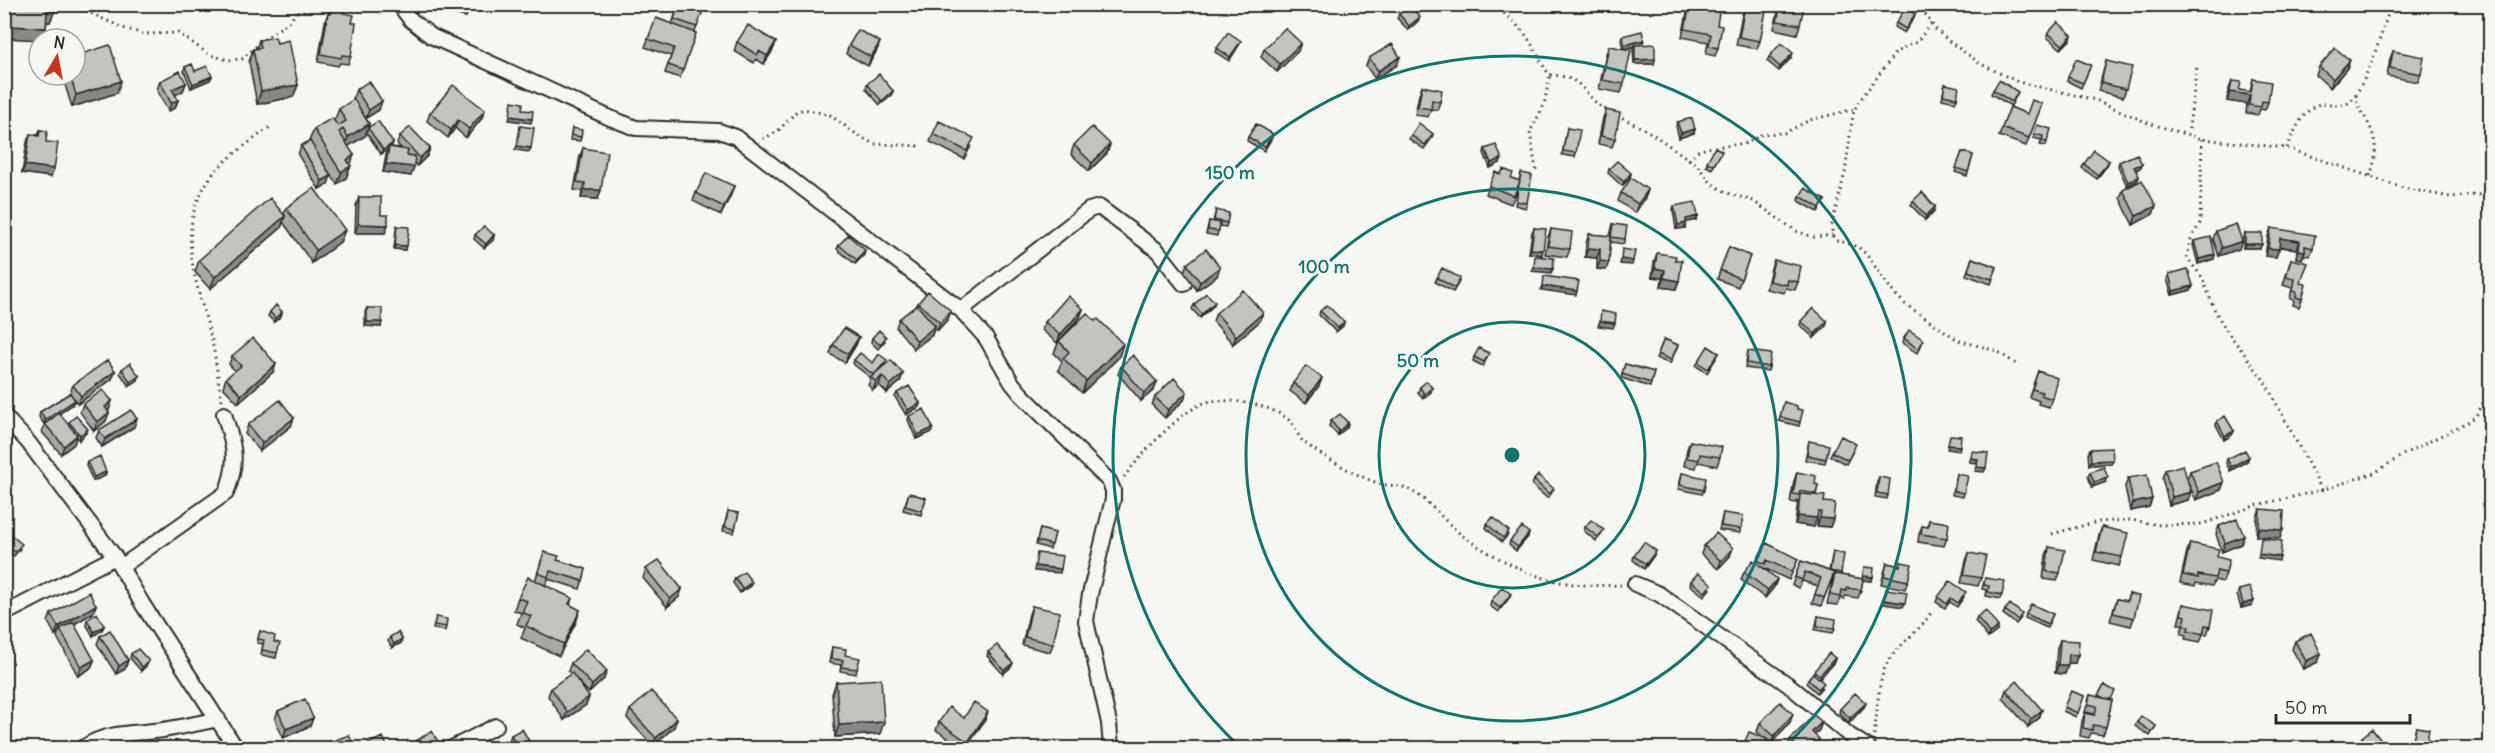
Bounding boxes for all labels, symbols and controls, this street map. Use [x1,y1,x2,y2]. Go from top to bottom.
north arrow [27,27,87,87]
text: N [52,31,67,53]
text: 150 m [1205,161,1255,184]
text: 100 m [1299,255,1350,278]
text: 50 m [1397,349,1439,372]
centre of rings [1502,445,1522,465]
scale bar [2276,687,2410,725]
text: 50 m [2285,696,2327,719]

